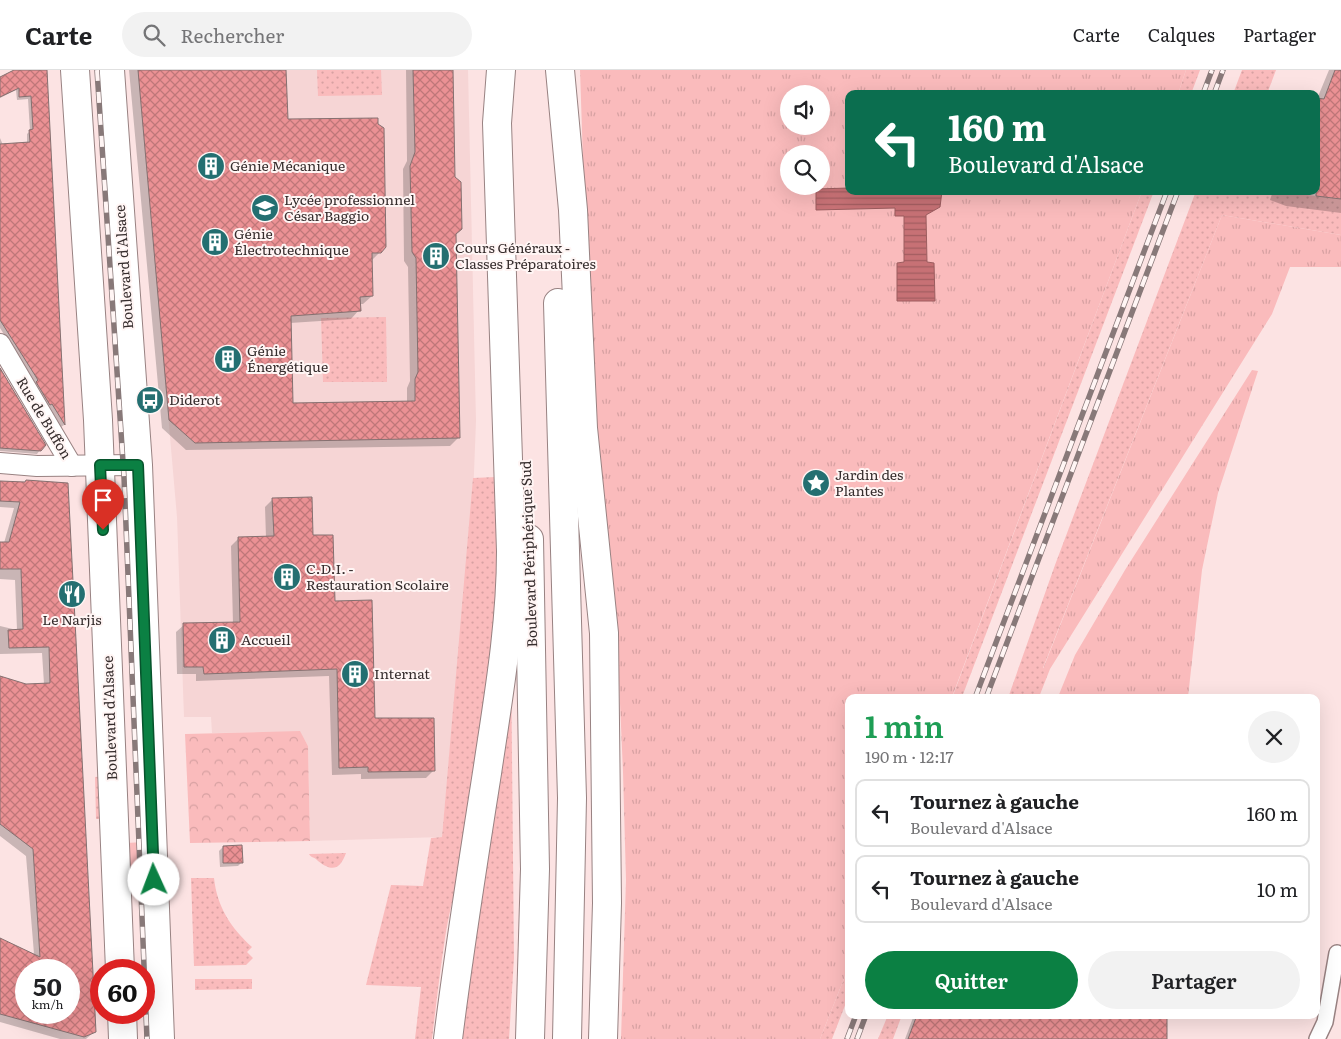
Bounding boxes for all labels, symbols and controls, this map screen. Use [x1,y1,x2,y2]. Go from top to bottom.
search box [122,12,472,57]
text: Carte [25,17,92,52]
icon: search [140,21,168,49]
text: Rechercher [180,21,284,49]
text: Carte [1073,21,1120,48]
text: Calques [1148,21,1215,48]
text: Partager [1243,21,1316,48]
map controls [780,85,830,195]
button: sound [780,85,830,135]
text: 160 m [948,100,1046,152]
icon: left [865,110,930,175]
button: search [780,145,830,195]
text: Boulevard d'Alsace [948,147,1144,180]
building icon: Génie Mécanique [196,151,226,181]
place label: Génie Mécanique [230,155,345,175]
place label: Lycée professionnel César Baggio [284,189,415,225]
school or university icon: Lycée professionnel César Baggio [250,193,280,223]
street label: Boulevard d'Alsace [109,204,137,330]
place label: Génie Électrotechnique [234,223,349,259]
building icon: Génie Électrotechnique [200,227,230,257]
place label: Cours Généraux - Classes Préparatoires [455,237,596,273]
building icon: Cours Généraux - Classes Préparatoires [421,241,451,271]
place label: Génie Énergétique [247,340,328,376]
building icon: Génie Énergétique [213,344,243,374]
street label: Rue de Buffon [13,373,77,462]
bus stop icon: Diderot [135,385,165,415]
place label: Diderot [169,389,220,409]
street label: Boulevard Périphérique Sud [515,460,541,648]
place label: Jardin des Plantes [835,464,903,500]
place icon: Jardin des Plantes [801,468,831,498]
pin [82,479,124,530]
icon: arrive [89,486,117,514]
place label: C.D.I. - Restauration Scolaire [306,558,449,594]
building icon: C.D.I. - Restauration Scolaire [272,562,302,592]
restaurant icon: Le Narjis [57,579,87,609]
place label: Le Narjis [42,609,102,629]
building icon: Accueil [207,625,237,655]
place label: Accueil [241,629,291,649]
street label: Boulevard d'Alsace [97,655,121,781]
building icon: Internat [340,659,370,689]
place label: Internat [374,663,430,683]
text: 1 min [865,703,944,747]
button: close [1248,711,1300,763]
text: 190 m · 12:17 [865,744,954,768]
text: Tournez à gauche [910,787,1079,815]
icon: left [867,799,895,827]
text: 160 m [1247,799,1298,827]
text: Boulevard d'Alsace [910,815,1053,839]
position arrow [127,853,179,905]
text: Tournez à gauche [910,863,1079,891]
icon: left [867,875,895,903]
text: 10 m [1257,875,1298,903]
text: Boulevard d'Alsace [910,891,1053,915]
button: Quitter [865,951,1078,1009]
button: Partager [1088,951,1300,1009]
speed limit sign: 60 [90,959,155,1024]
text: 50 [33,967,62,1004]
text: km/h [32,995,63,1013]

